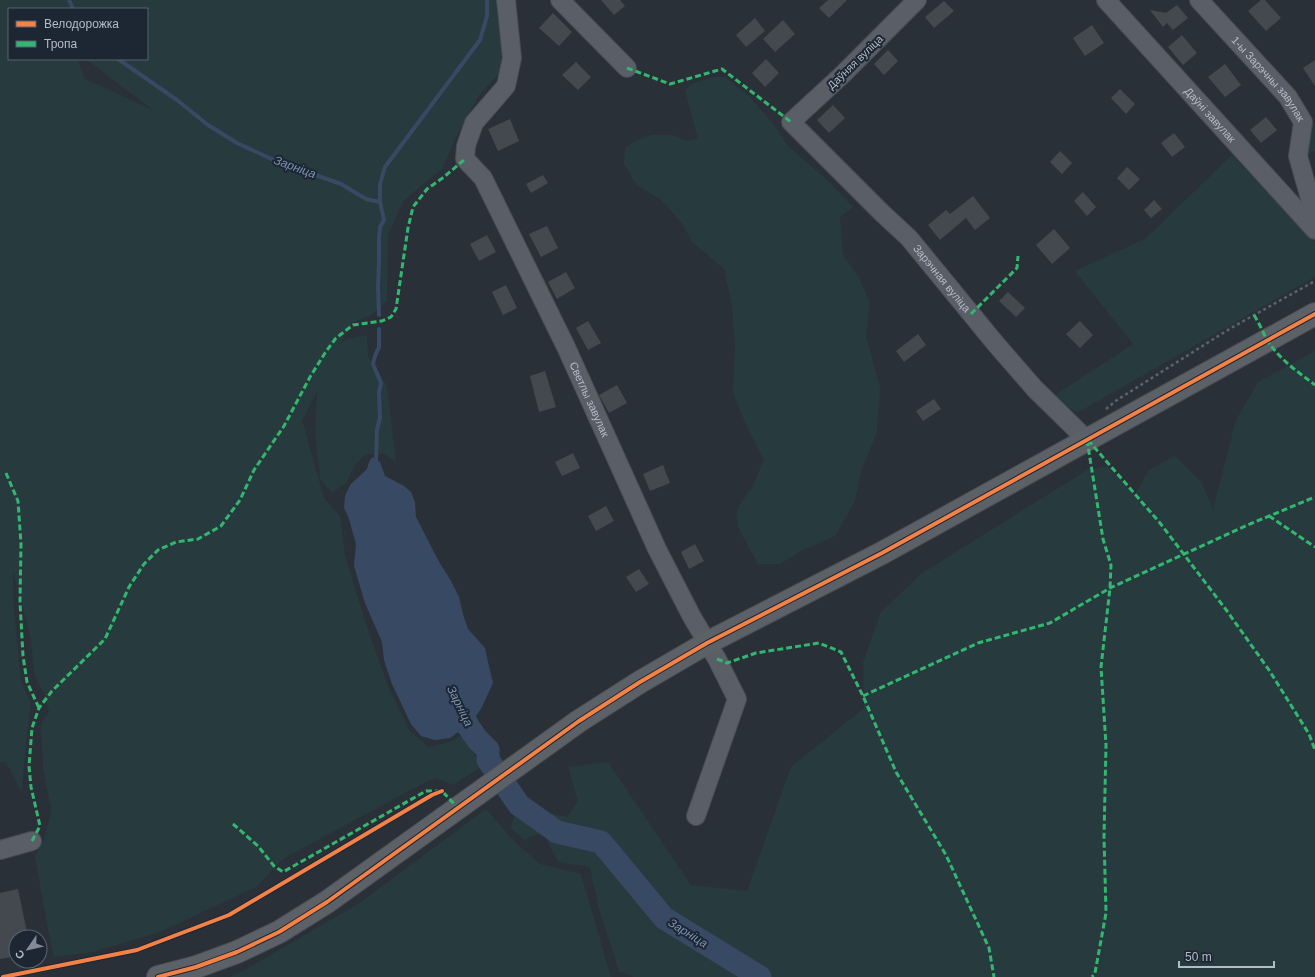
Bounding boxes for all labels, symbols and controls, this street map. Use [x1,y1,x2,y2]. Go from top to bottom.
legend [8,8,148,60]
text: Велодорожка [44,17,119,31]
street label: Даўняя вуліца [825,32,886,91]
street label: 1-ы Зарэчны завулак [1229,34,1307,123]
text: Тропа [44,37,78,51]
street label: Даўні завулак [1182,85,1238,145]
water label: Зарніца [272,153,318,181]
street label: Зарэчная вуліца [911,242,974,315]
street label: Светлы завулак [567,360,612,439]
water label: Зарніца [444,683,476,729]
water label: Зарніца [666,915,710,951]
north arrow [8,929,48,969]
scale bar [1179,943,1274,969]
text: С [12,948,27,961]
text: 50 m [1185,950,1212,964]

